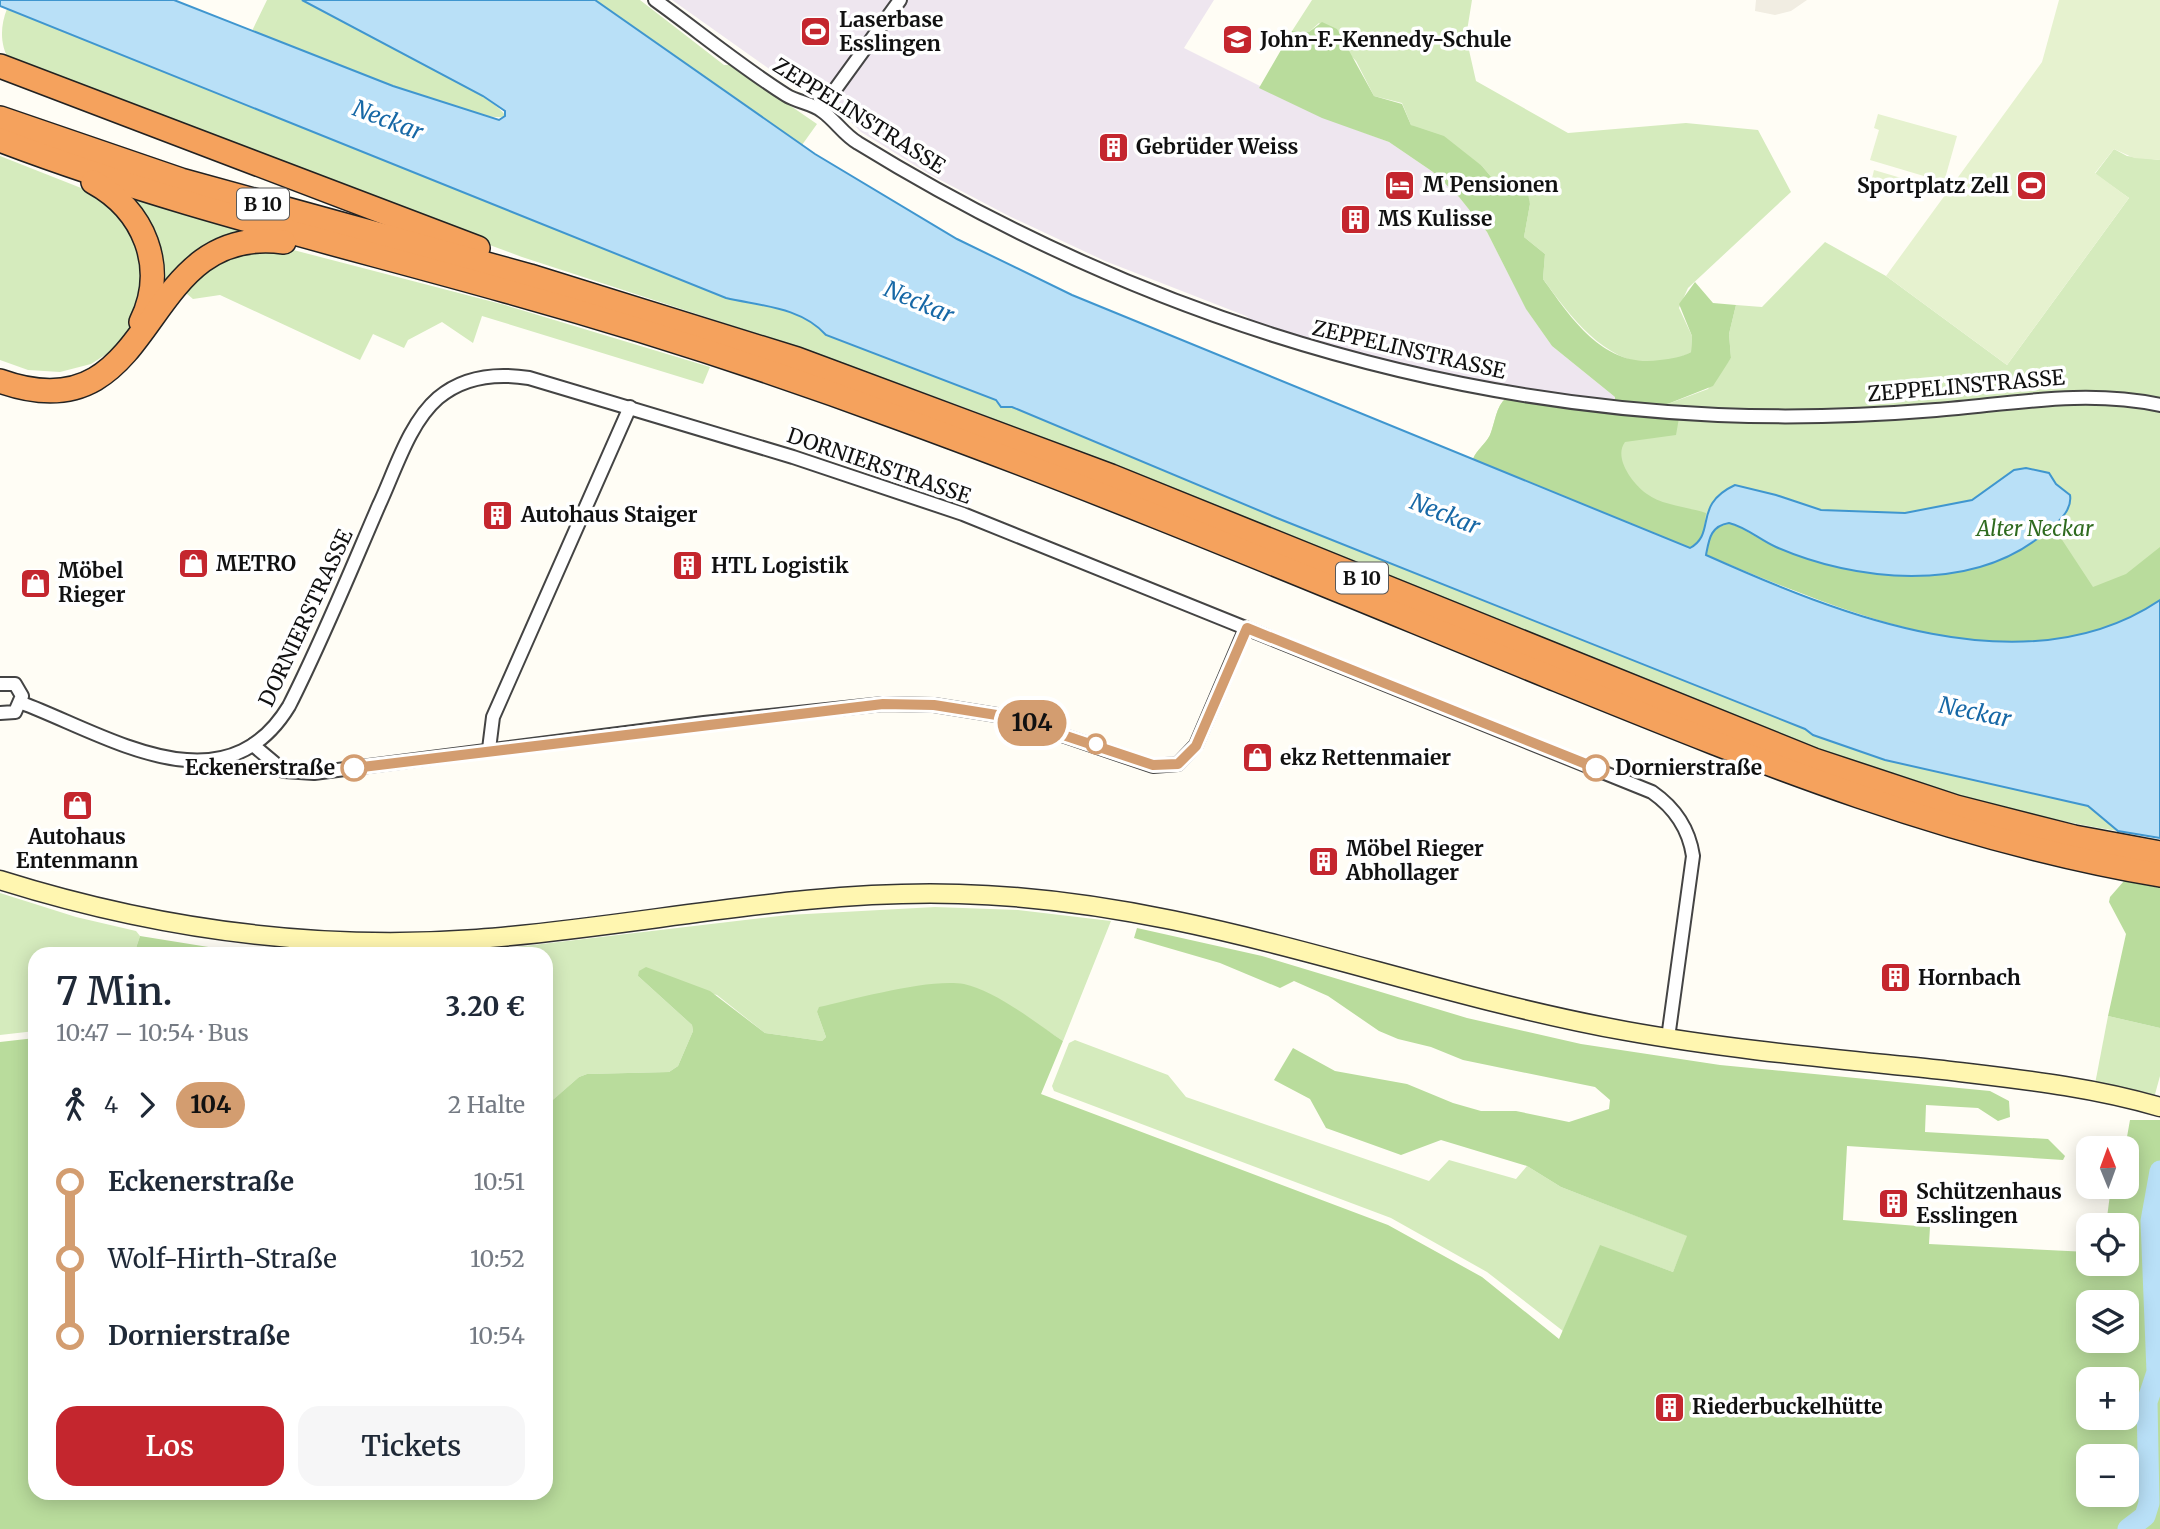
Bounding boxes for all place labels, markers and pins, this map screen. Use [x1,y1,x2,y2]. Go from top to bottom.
place label: Laserbase Esslingen [839,6,943,57]
sports icon: Laserbase Esslingen [799,15,833,49]
school or university icon: John-F.-Kennedy-Schule [1220,23,1254,57]
place label: John-F.-Kennedy-Schule [1259,26,1511,53]
building icon: Gebrüder Weiss [1096,130,1130,164]
place label: Gebrüder Weiss [1136,133,1299,160]
hotel icon: M Pensionen [1383,168,1417,202]
sports icon: Sportplatz Zell [2015,169,2049,203]
place label: M Pensionen [1423,171,1559,198]
place label: Sportplatz Zell [1857,172,2009,199]
building icon: MS Kulisse [1338,202,1372,236]
place label: MS Kulisse [1378,205,1492,232]
building icon: Autohaus Staiger [481,498,515,532]
place label: Autohaus Staiger [520,501,698,528]
shop icon: METRO [176,547,210,581]
building icon: HTL Logistik [671,549,705,583]
place label: METRO [216,550,296,577]
place label: HTL Logistik [711,552,849,579]
place label: Möbel Rieger [58,557,126,608]
shop icon: Möbel Rieger [18,566,52,600]
unlabelled marker [1086,734,1106,754]
shop icon: ekz Rettenmaier [1240,741,1274,775]
place label: ekz Rettenmaier [1280,744,1451,771]
place label: Eckenerstraße [185,754,335,781]
place label: Dornierstraße [1615,754,1762,781]
marker: Eckenerstraße [341,755,367,781]
marker: Dornierstraße [1583,755,1609,781]
shop icon: Autohaus Entenmann [60,788,94,822]
place label: Autohaus Entenmann [16,823,138,874]
place label: Möbel Rieger Abhollager [1345,835,1484,886]
building icon: Möbel Rieger Abhollager [1306,844,1340,878]
building icon: Hornbach [1878,961,1912,995]
place label: Hornbach [1918,964,2021,991]
place label: Schützenhaus Esslingen [1916,1178,2062,1229]
building icon: Schützenhaus Esslingen [1876,1187,1910,1221]
building icon: Riederbuckelhütte [1652,1390,1686,1424]
place label: Riederbuckelhütte [1692,1393,1883,1420]

